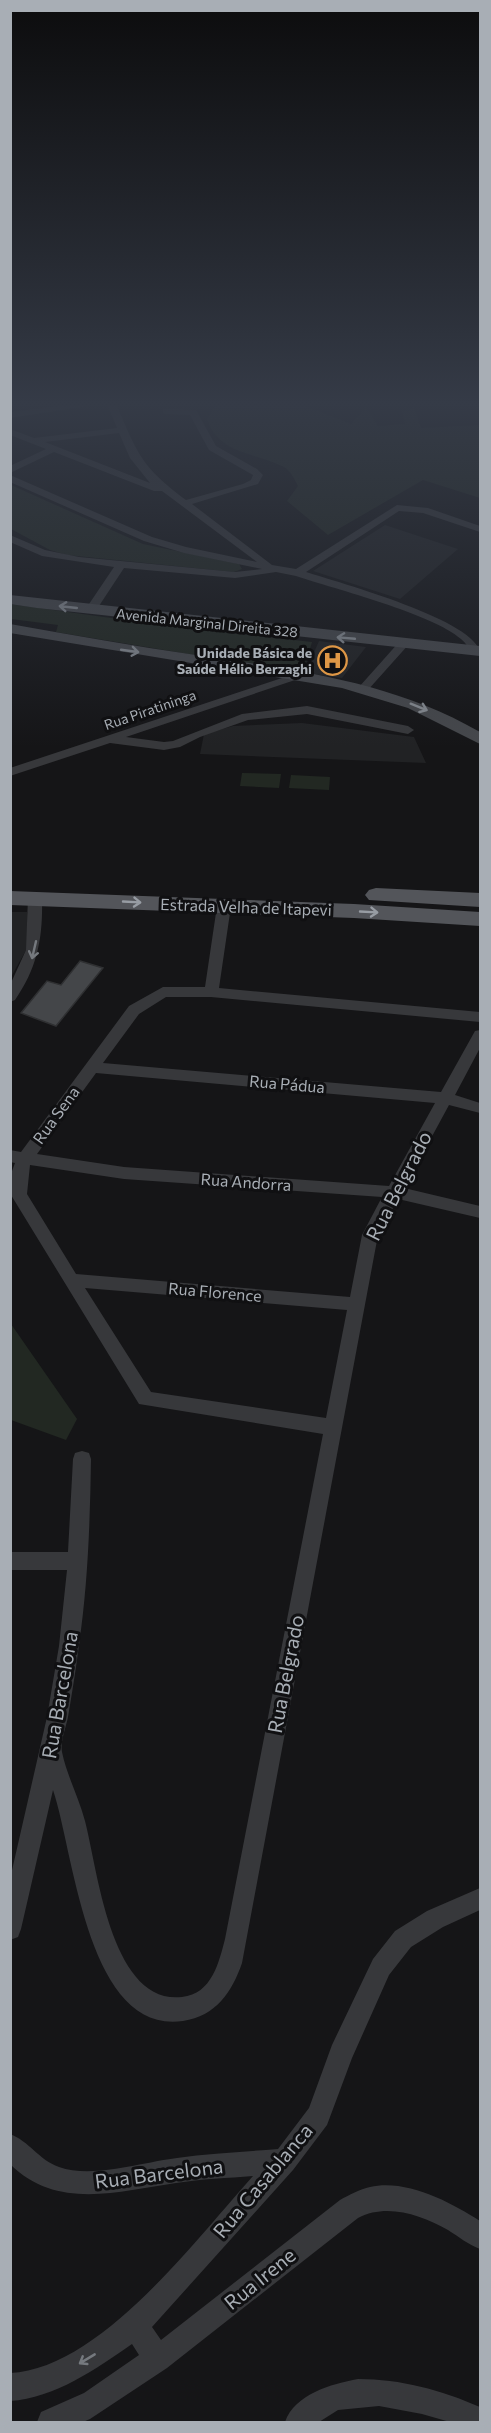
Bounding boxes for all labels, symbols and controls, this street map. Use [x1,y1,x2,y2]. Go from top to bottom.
one-way arrow [59,601,79,612]
street label: Avenida Marginal Direita 328 [116,605,299,640]
one-way arrow [336,632,356,643]
place label: Unidade Básica de Saúde Hélio Berzaghi [177,644,312,677]
one-way arrow [120,645,139,656]
hospital icon: Unidade Básica de Saúde Hélio Berzaghi [317,645,349,677]
street label: Rua Piratininga [102,686,198,733]
one-way arrow [409,702,428,713]
street label: Estrada Velha de Itapevi [160,894,332,919]
one-way arrow [121,897,141,908]
one-way arrow [358,906,378,917]
one-way arrow [28,940,39,959]
street label: Rua Pádua [248,1071,326,1096]
street label: Rua Sena [28,1082,83,1147]
street label: Rua Belgrado [360,1127,436,1244]
street label: Rua Andorra [200,1169,292,1194]
street label: Rua Florence [167,1278,263,1305]
street label: Rua Belgrado [262,1613,308,1735]
street label: Rua Barcelona [36,1629,82,1761]
street label: Rua Casablanca [208,2118,317,2242]
street label: Rua Barcelona [93,2153,224,2193]
street label: Rua Irene [219,2242,300,2314]
one-way arrow [79,2353,96,2365]

